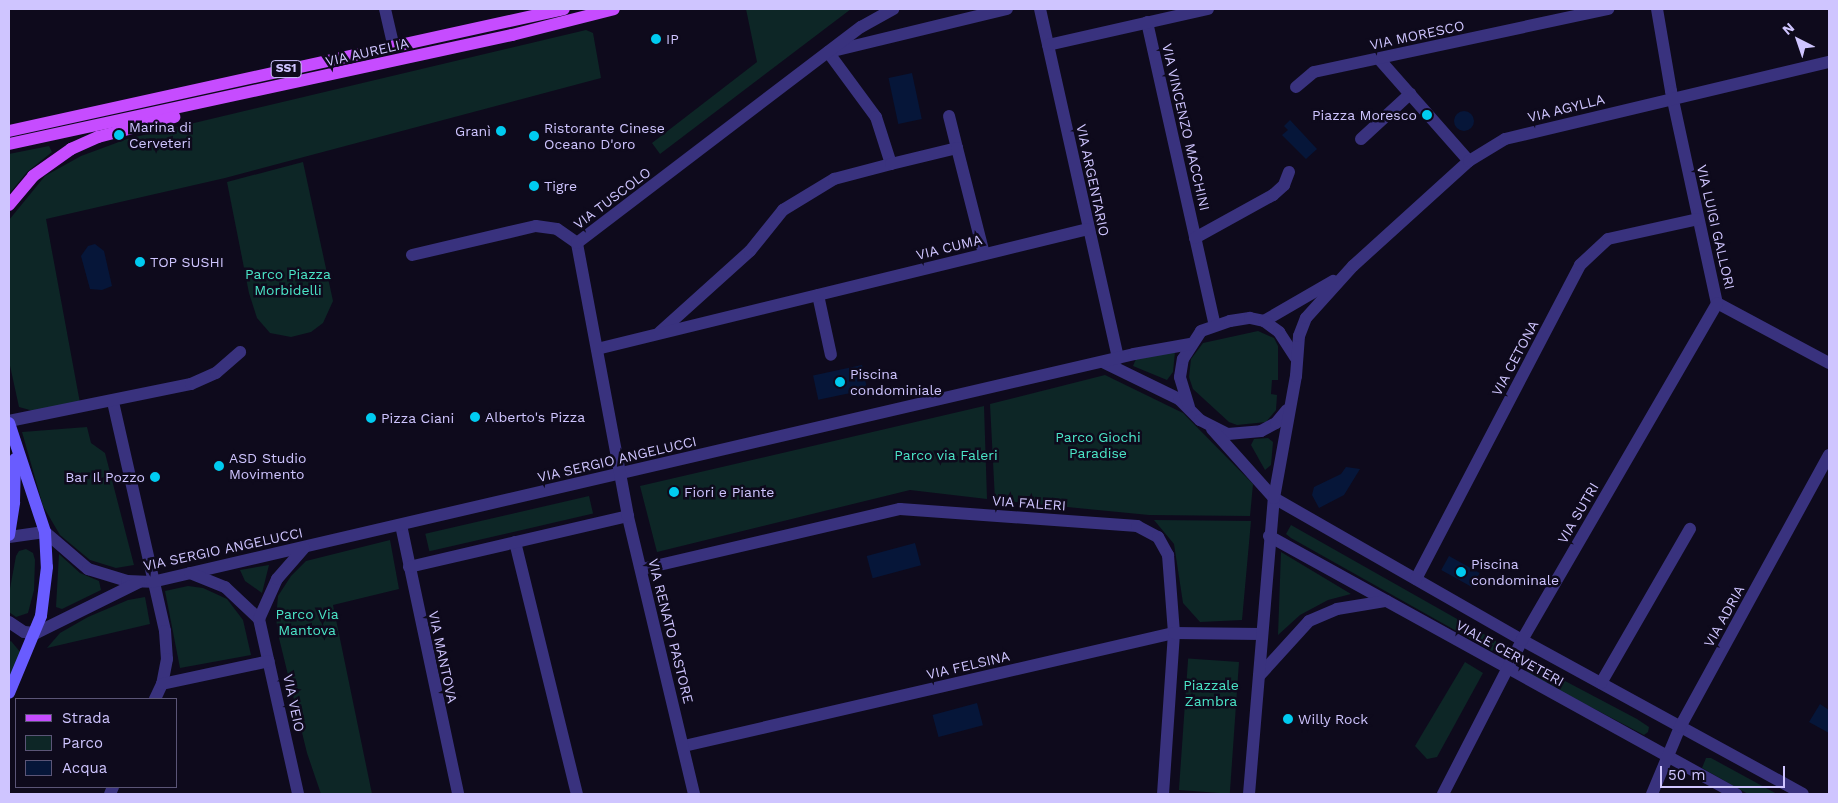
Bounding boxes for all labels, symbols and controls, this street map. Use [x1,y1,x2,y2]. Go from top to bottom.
north arrow [1773,15,1823,65]
street label: VIA MORESCO [1368,17,1466,53]
text: N [1779,19,1797,38]
place label: IP [666,31,679,47]
marker: IP [650,33,662,45]
street label: VIA AURELIA [323,34,411,70]
street label: VIA VINCENZO MACCHINI [1158,41,1214,213]
road number: SS1 [270,60,302,78]
street label: VIA AGYLLA [1525,90,1607,126]
place label: Piazza Moresco [1312,107,1417,123]
marker: Piazza Moresco [1421,109,1433,121]
place label: Marina di Cerveteri [129,119,192,152]
place label: Ristorante Cinese Oceano D'oro [544,120,665,152]
street label: VIA ARGENTARIO [1073,122,1113,238]
place label: Granì [455,123,491,139]
marker: Granì [495,125,507,137]
marker: Marina di Cerveteri [113,129,125,141]
marker: Ristorante Cinese Oceano D'oro [528,130,540,142]
street label: VIA TUSCOLO [570,163,654,233]
street label: VIA LUIGI GALLORI [1693,163,1739,291]
place label: Tigre [544,178,577,194]
marker: Tigre [528,180,540,192]
street label: VIA CUMA [914,231,984,263]
place label: TOP SUSHI [150,254,224,270]
marker: TOP SUSHI [134,256,146,268]
park label: Parco Piazza Morbidelli [245,266,331,298]
street label: VIA CETONA [1488,317,1542,399]
place label: Piscina condominiale [850,366,942,398]
marker: Piscina condominiale [834,376,846,388]
place label: Alberto's Pizza [485,409,585,425]
place label: Pizza Ciani [381,410,455,426]
marker: Alberto's Pizza [469,411,481,423]
marker: Pizza Ciani [365,412,377,424]
park label: Parco Giochi Paradise [1055,429,1141,462]
street label: VIA SERGIO ANGELUCCI [535,432,699,486]
park label: Parco via Faleri [894,447,998,463]
place label: ASD Studio Movimento [229,450,306,482]
marker: ASD Studio Movimento [213,460,225,472]
place label: Bar Il Pozzo [64,469,145,485]
marker: Bar Il Pozzo [149,471,161,483]
street label: VIA SUTRI [1554,479,1602,547]
place label: Fiori e Piante [684,484,774,500]
marker: Fiori e Piante [668,486,680,498]
street label: VIA FALERI [991,492,1067,514]
street label: VIA SERGIO ANGELUCCI [141,524,305,574]
street label: VIA RENATO PASTORE [645,556,697,706]
place label: Piscina condominale [1471,556,1559,588]
marker: Piscina condominale [1455,566,1467,578]
street label: VIA ADRIA [1700,582,1748,650]
park label: Parco Via Mantova [275,606,339,638]
street label: VIA MANTOVA [425,609,461,705]
street label: VIALE CERVETERI [1453,616,1567,690]
street label: VIA FELSINA [924,647,1012,683]
street label: VIA VEIO [280,672,308,734]
park label: Piazzale Zambra [1183,677,1239,710]
legend [15,698,178,788]
text: Strada [62,709,110,727]
place label: Willy Rock [1298,711,1369,727]
marker: Willy Rock [1282,713,1294,725]
text: Parco [62,734,103,752]
scale bar [1663,756,1788,788]
text: Acqua [62,759,107,777]
text: 50 m [1668,766,1705,784]

